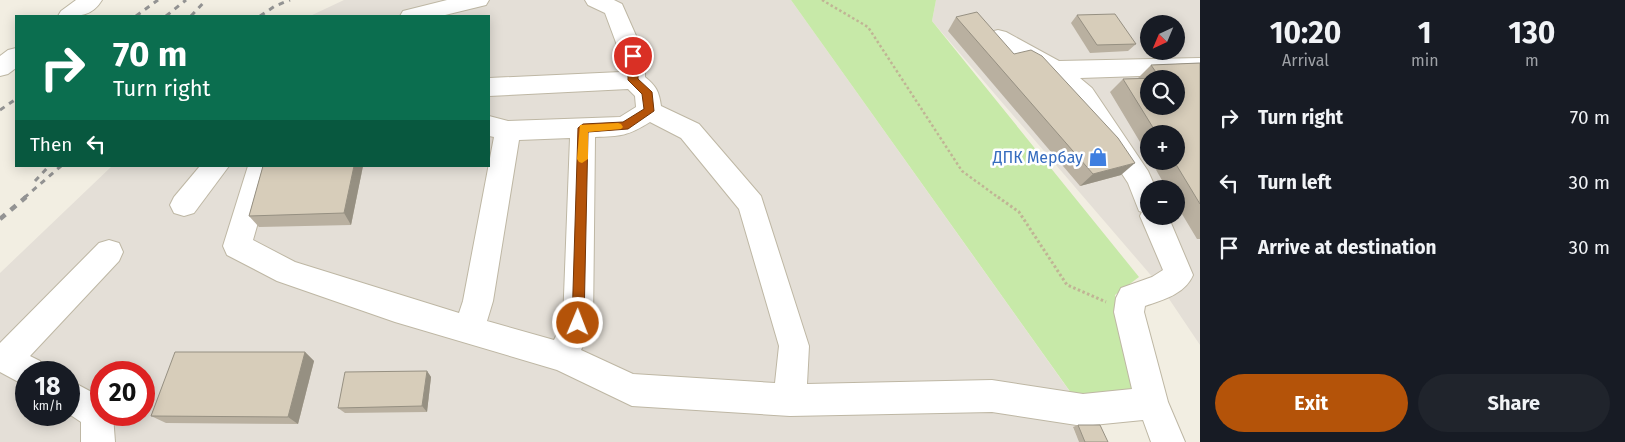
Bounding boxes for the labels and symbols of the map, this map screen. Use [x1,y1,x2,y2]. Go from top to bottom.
north arrow [1140,15,1185,60]
pin [612,35,654,77]
shop icon: ДПК Мербау [1087,146,1109,168]
place label: ДПК Мербау [992,148,1083,167]
position arrow [551,296,603,348]
speed limit sign: 20 [90,361,155,426]

